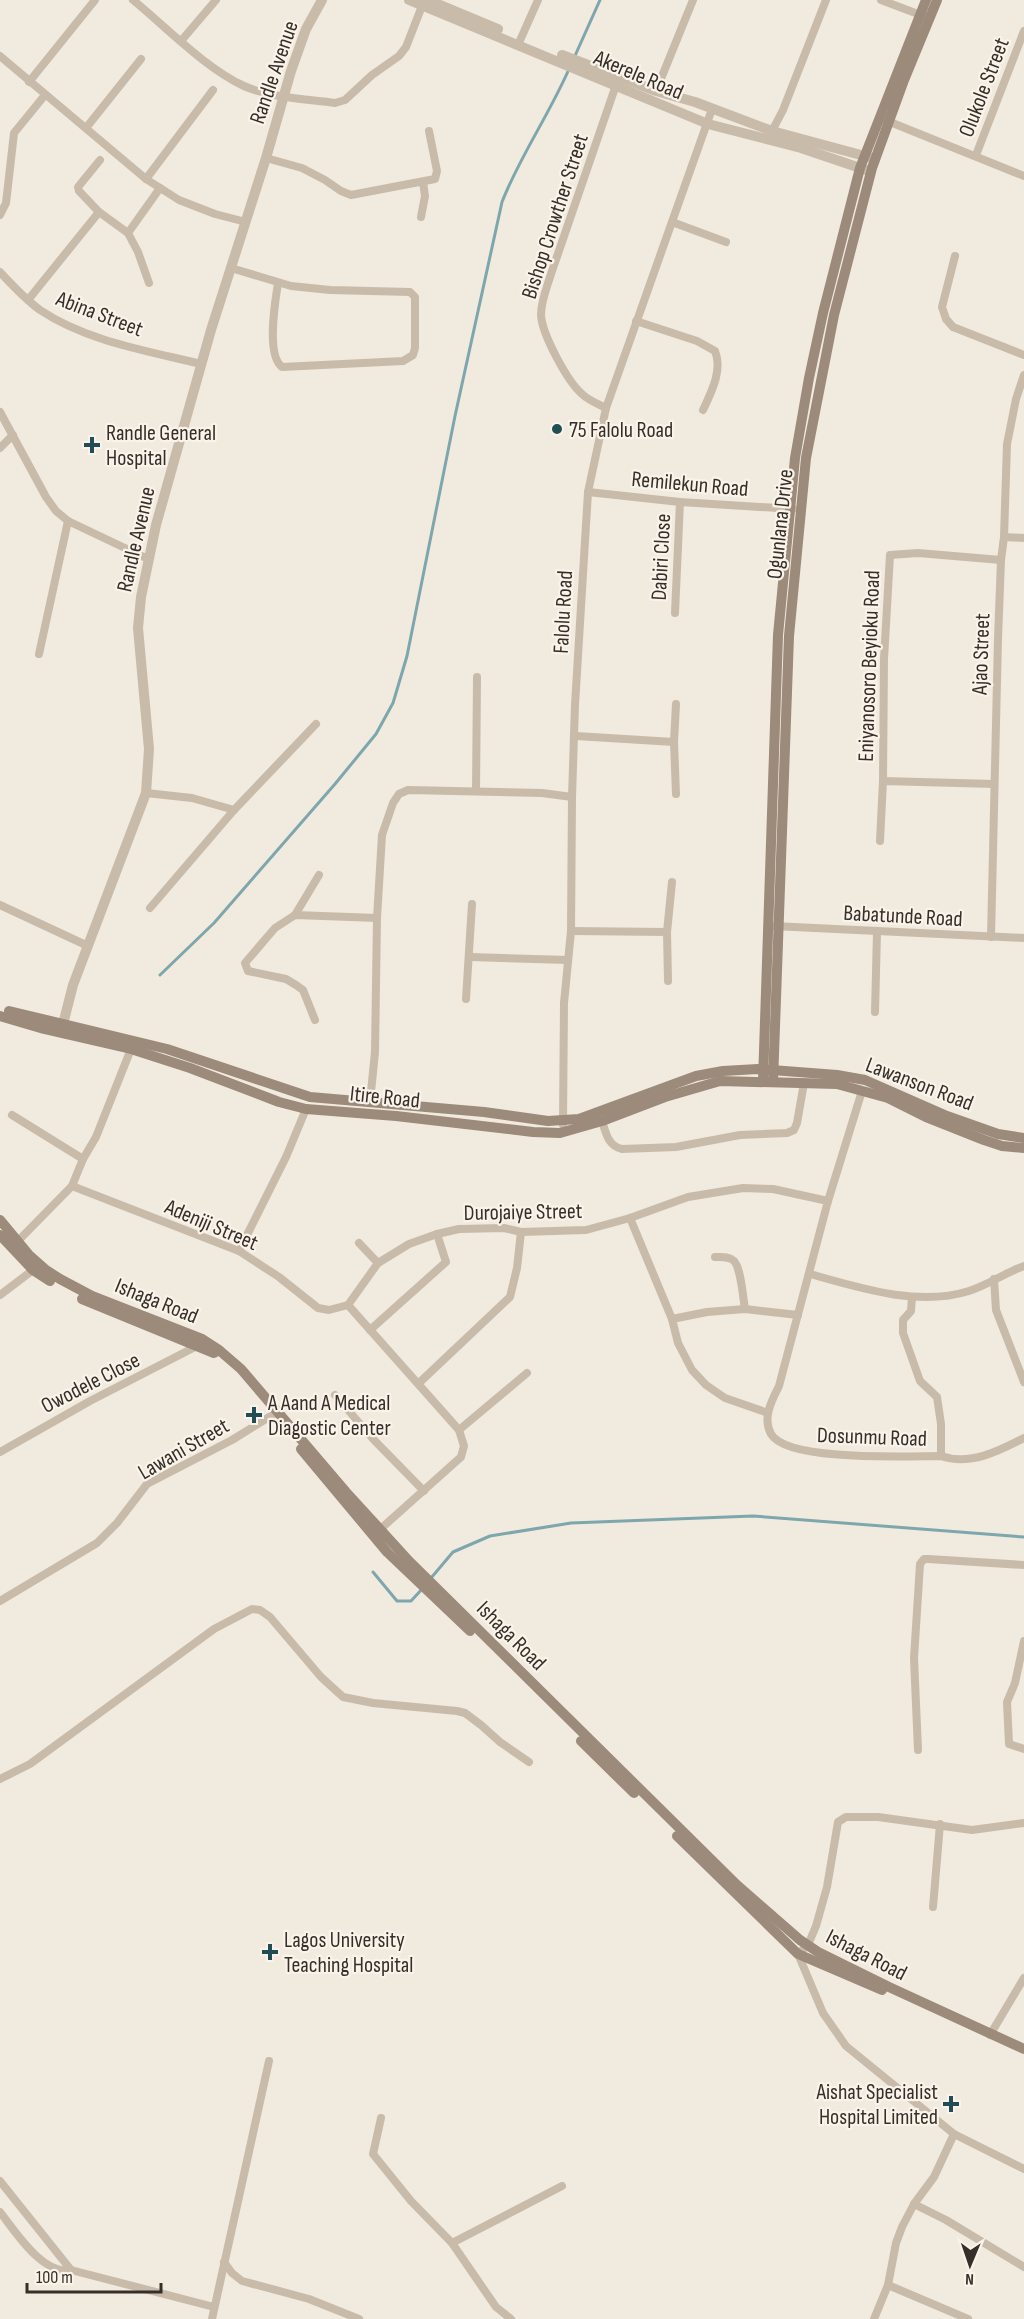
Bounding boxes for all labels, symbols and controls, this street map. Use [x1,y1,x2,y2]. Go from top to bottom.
street label: Randle Avenue [244,17,305,128]
street label: Olukole Street [953,34,1016,141]
street label: Akerele Road [589,44,687,106]
street label: Bishop Crowther Street [516,130,595,302]
street label: Abina Street [51,285,147,343]
place label: 75 Falolu Road [569,417,673,444]
place label: Randle General Hospital [106,420,216,472]
marker: 75 Falolu Road [550,422,564,436]
marker: Randle General Hospital [83,436,101,454]
street label: Remilekun Road [630,466,749,503]
street label: Ogunlana Drive [761,468,800,581]
street label: Randle Avenue [111,484,162,595]
street label: Dabiri Close [646,513,677,601]
street label: Falolu Road [548,570,579,654]
street label: Eniyanosoro Beyioku Road [853,570,886,762]
street label: Ajao Street [967,613,996,696]
street label: Babatunde Road [843,900,963,933]
street label: Lawanson Road [862,1052,977,1117]
street label: Itire Road [349,1080,421,1115]
street label: Adeniji Street [160,1193,262,1257]
street label: Durojaiye Street [463,1198,583,1227]
street label: Ishaga Road [111,1273,202,1330]
street label: Owodele Close [37,1347,145,1420]
place label: A Aand A Medical Diagostic Center [267,1390,391,1442]
marker: A Aand A Medical Diagostic Center [245,1406,263,1424]
street label: Lawani Street [134,1412,234,1486]
street label: Dosunmu Road [817,1422,927,1453]
street label: Ishaga Road [471,1596,551,1676]
street label: Ishaga Road [821,1923,911,1987]
place label: Lagos University Teaching Hospital [284,1927,413,1979]
marker: Lagos University Teaching Hospital [261,1943,279,1961]
place label: Aishat Specialist Hospital Limited [816,2079,938,2131]
marker: Aishat Specialist Hospital Limited [942,2095,960,2113]
north arrow [940,2235,1000,2295]
scale bar [27,2256,160,2294]
text: 100 m [36,2267,73,2288]
text: N [965,2269,974,2288]

